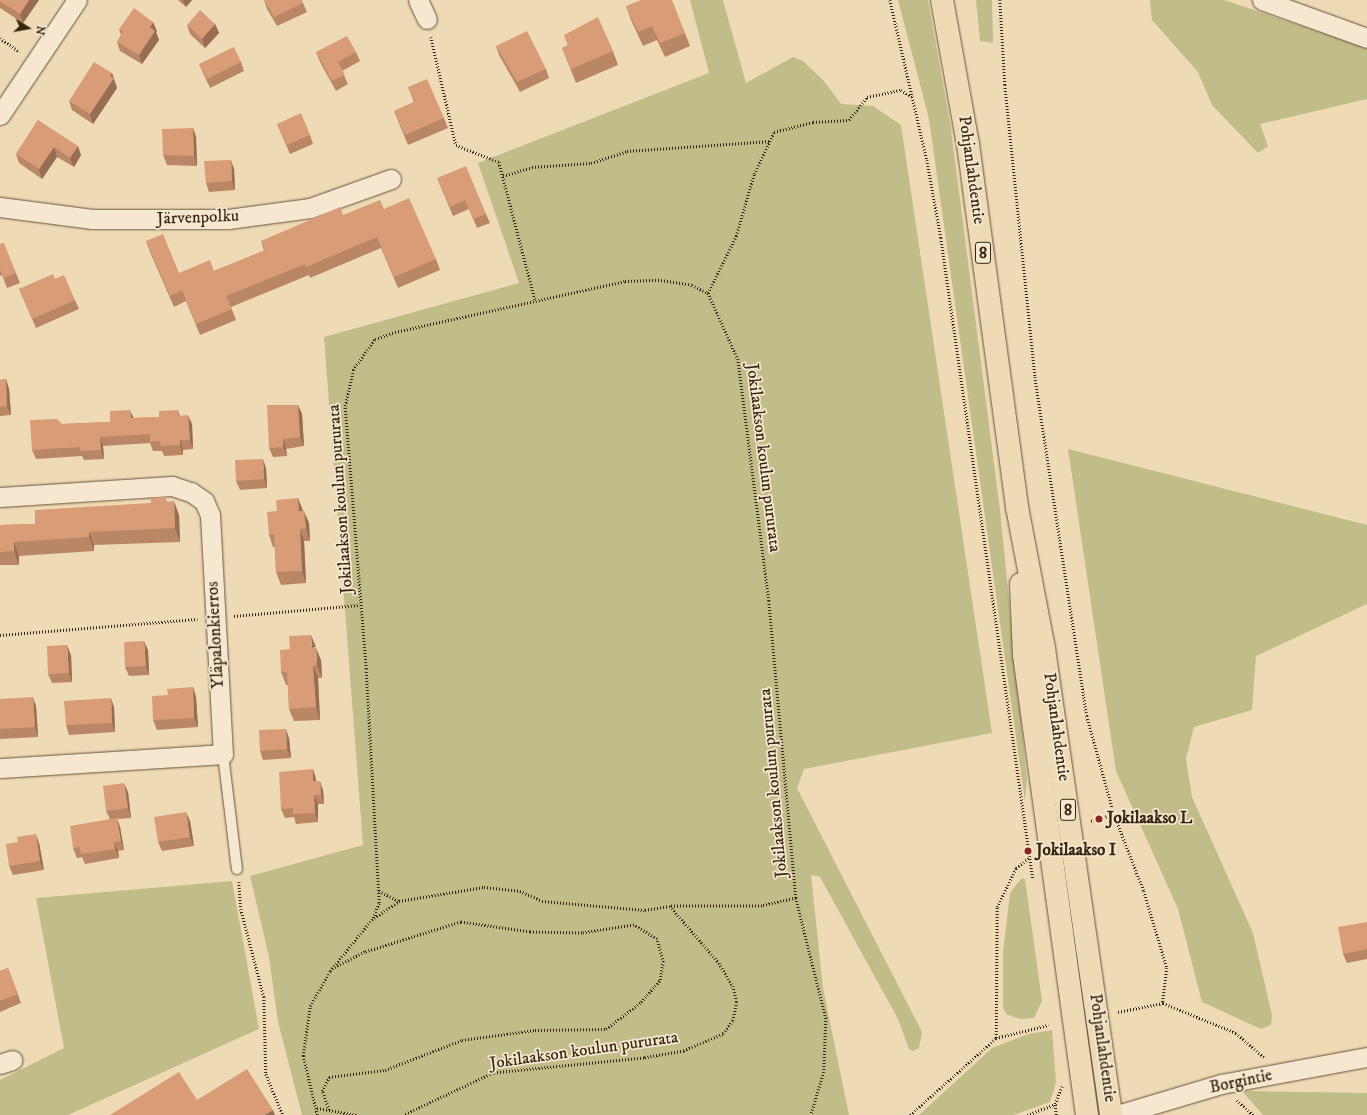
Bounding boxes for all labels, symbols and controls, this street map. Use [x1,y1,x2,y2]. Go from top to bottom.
north arrow [8,8,48,48]
text: N [32,25,48,36]
street label: Pohjanlahdentie [953,115,989,225]
street label: Järvenpolku [157,206,239,230]
road number: 8 [974,239,992,267]
street label: Jokilaakson koulun pururata [741,362,785,554]
street label: Jokilaakson koulun pururata [324,404,358,594]
street label: Yläpalonkierros [203,581,229,689]
street label: Pohjanlahdentie [1038,672,1074,782]
street label: Jokilaakson koulun pururata [756,688,792,878]
road number: 8 [1059,796,1077,824]
place label: Jokilaakso L [1107,809,1192,829]
marker: Jokilaakso L [1094,814,1104,824]
place label: Jokilaakso I [1036,841,1116,861]
marker: Jokilaakso I [1023,846,1033,856]
street label: Pohjanlahdentie [1084,993,1120,1103]
street label: Jokilaakson koulun pururata [489,1028,679,1074]
street label: Borgintie [1208,1065,1274,1099]

